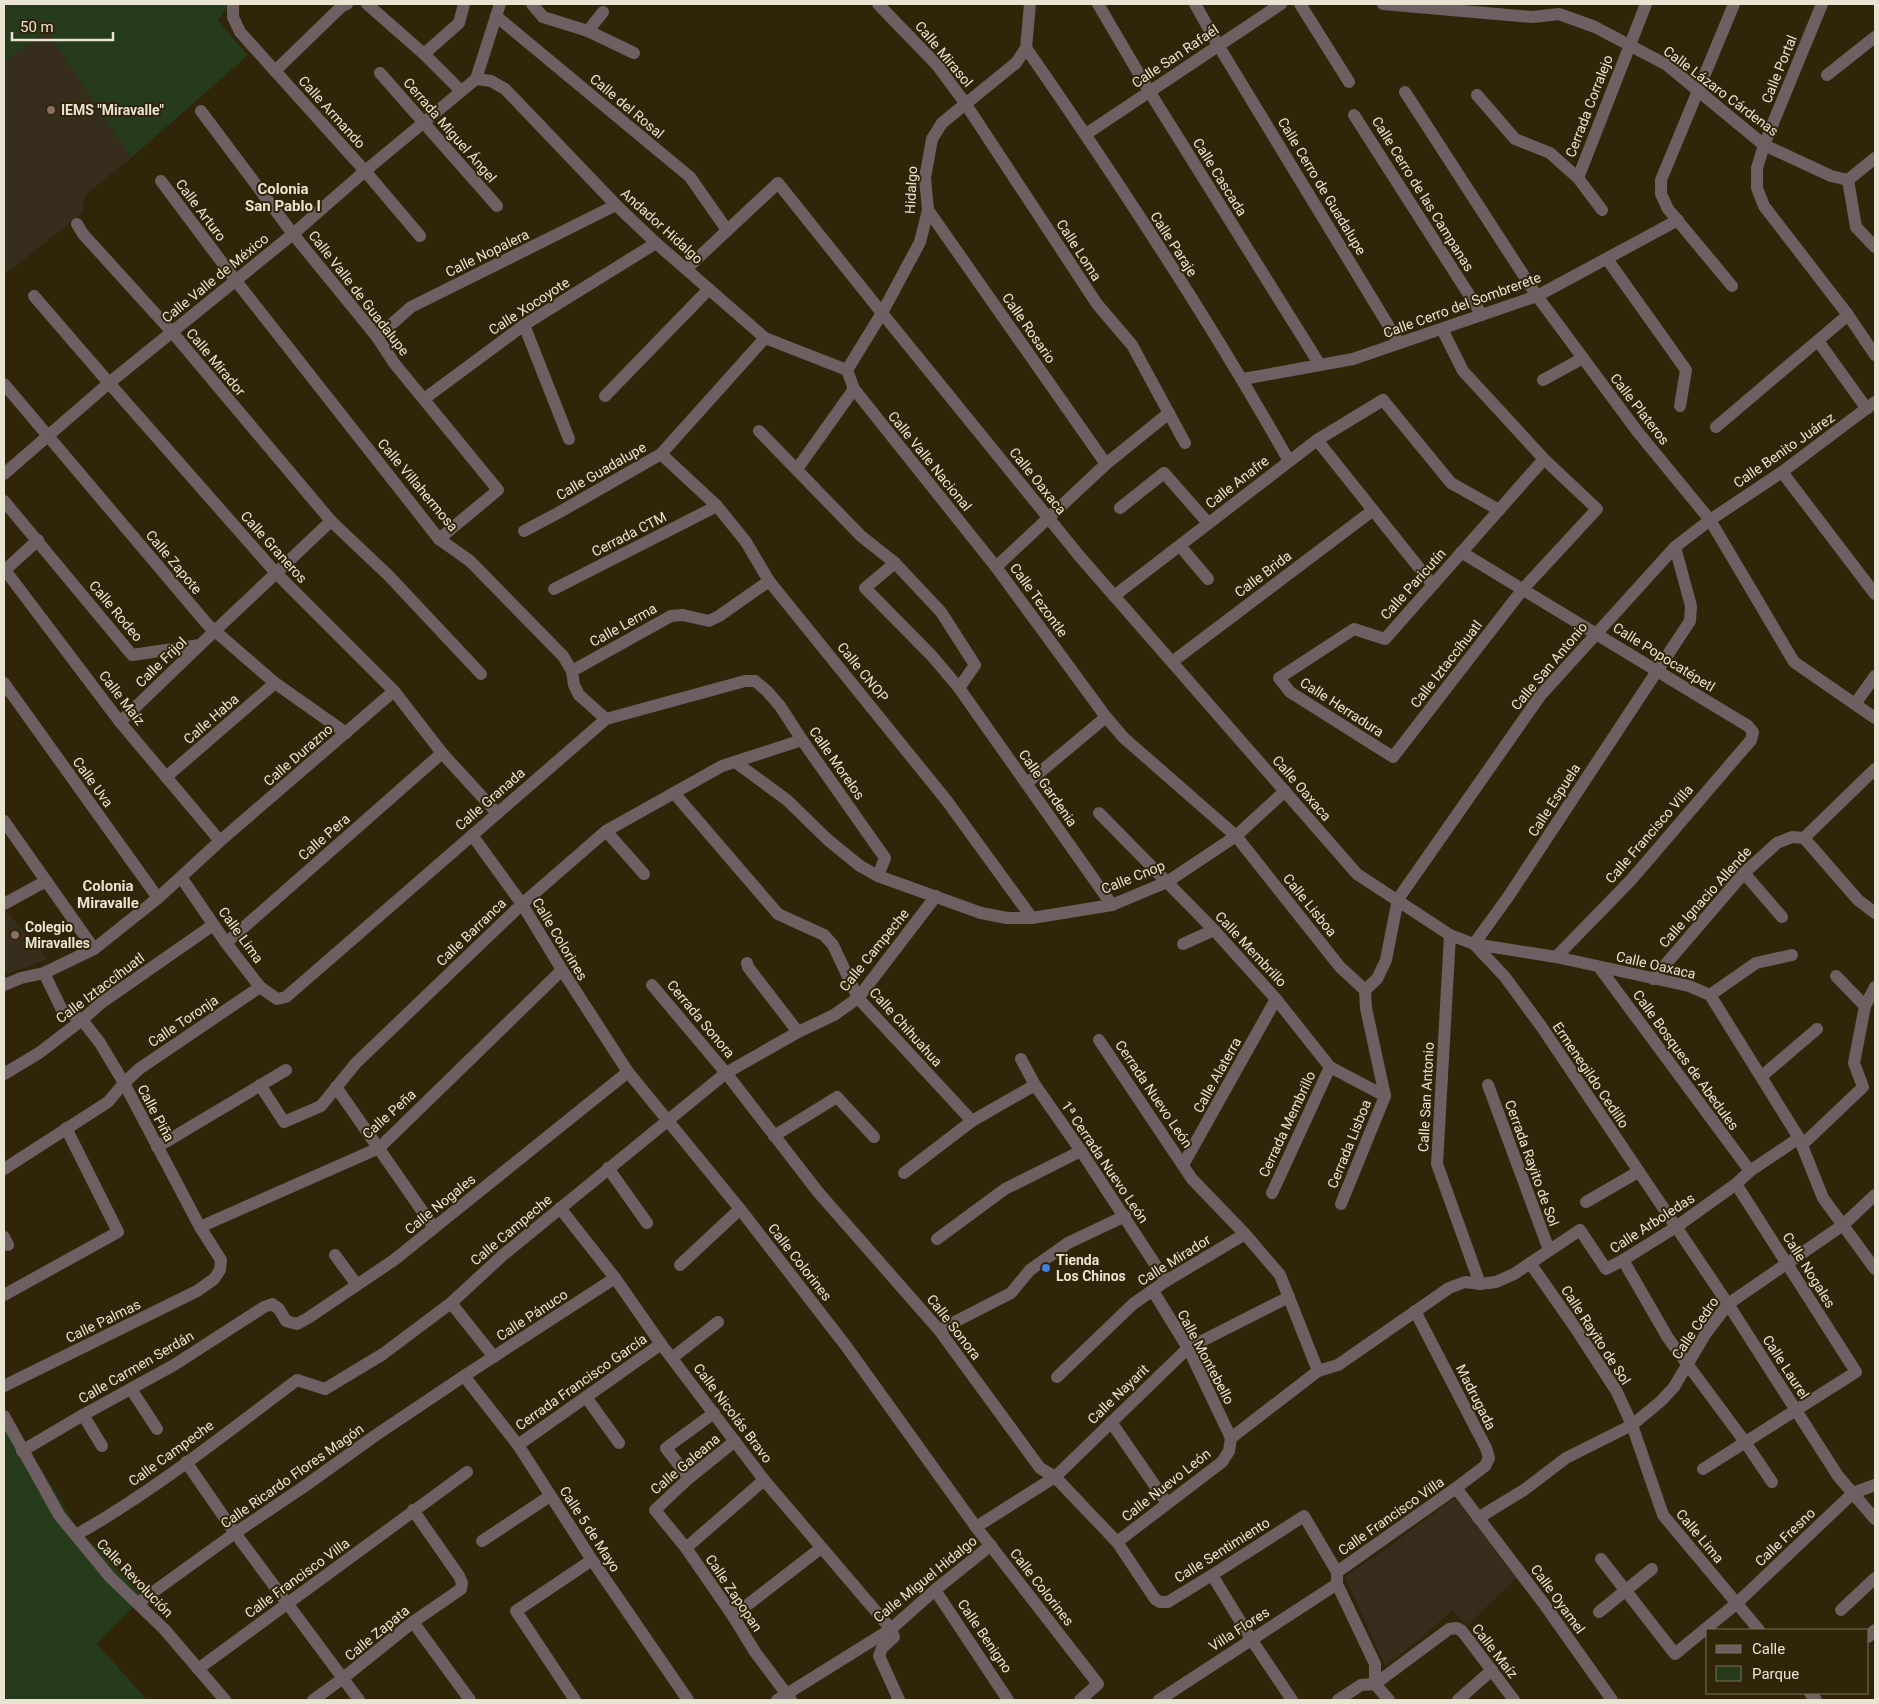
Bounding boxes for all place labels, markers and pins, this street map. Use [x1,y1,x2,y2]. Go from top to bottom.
place label: IEMS "Miravalle" [61,102,164,118]
marker: IEMS "Miravalle" [45,104,57,116]
place label: Colegio Miravalles [25,919,90,951]
marker: Colegio Miravalles [9,929,21,941]
place label: Tienda Los Chinos [1056,1252,1126,1284]
marker: Tienda Los Chinos [1040,1262,1052,1274]

